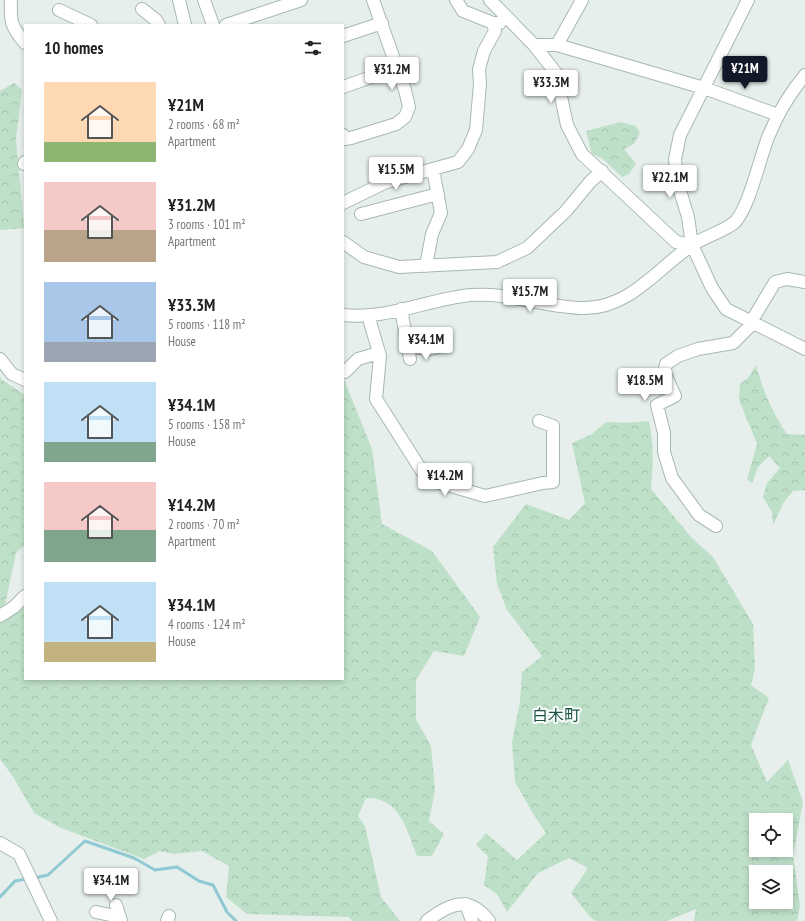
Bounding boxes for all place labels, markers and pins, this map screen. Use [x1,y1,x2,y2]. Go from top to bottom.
pin: ¥21M [721,56,769,90]
pin: ¥31.2M [359,57,425,91]
pin: ¥33.3M [518,70,584,104]
pin: ¥15.5M [363,157,429,191]
pin: ¥22.1M [637,165,703,199]
pin: ¥15.7M [497,279,563,313]
pin: ¥34.1M [393,327,459,361]
pin: ¥18.5M [612,368,678,402]
pin: ¥14.2M [412,463,478,497]
pin: ¥34.1M [78,868,144,902]

